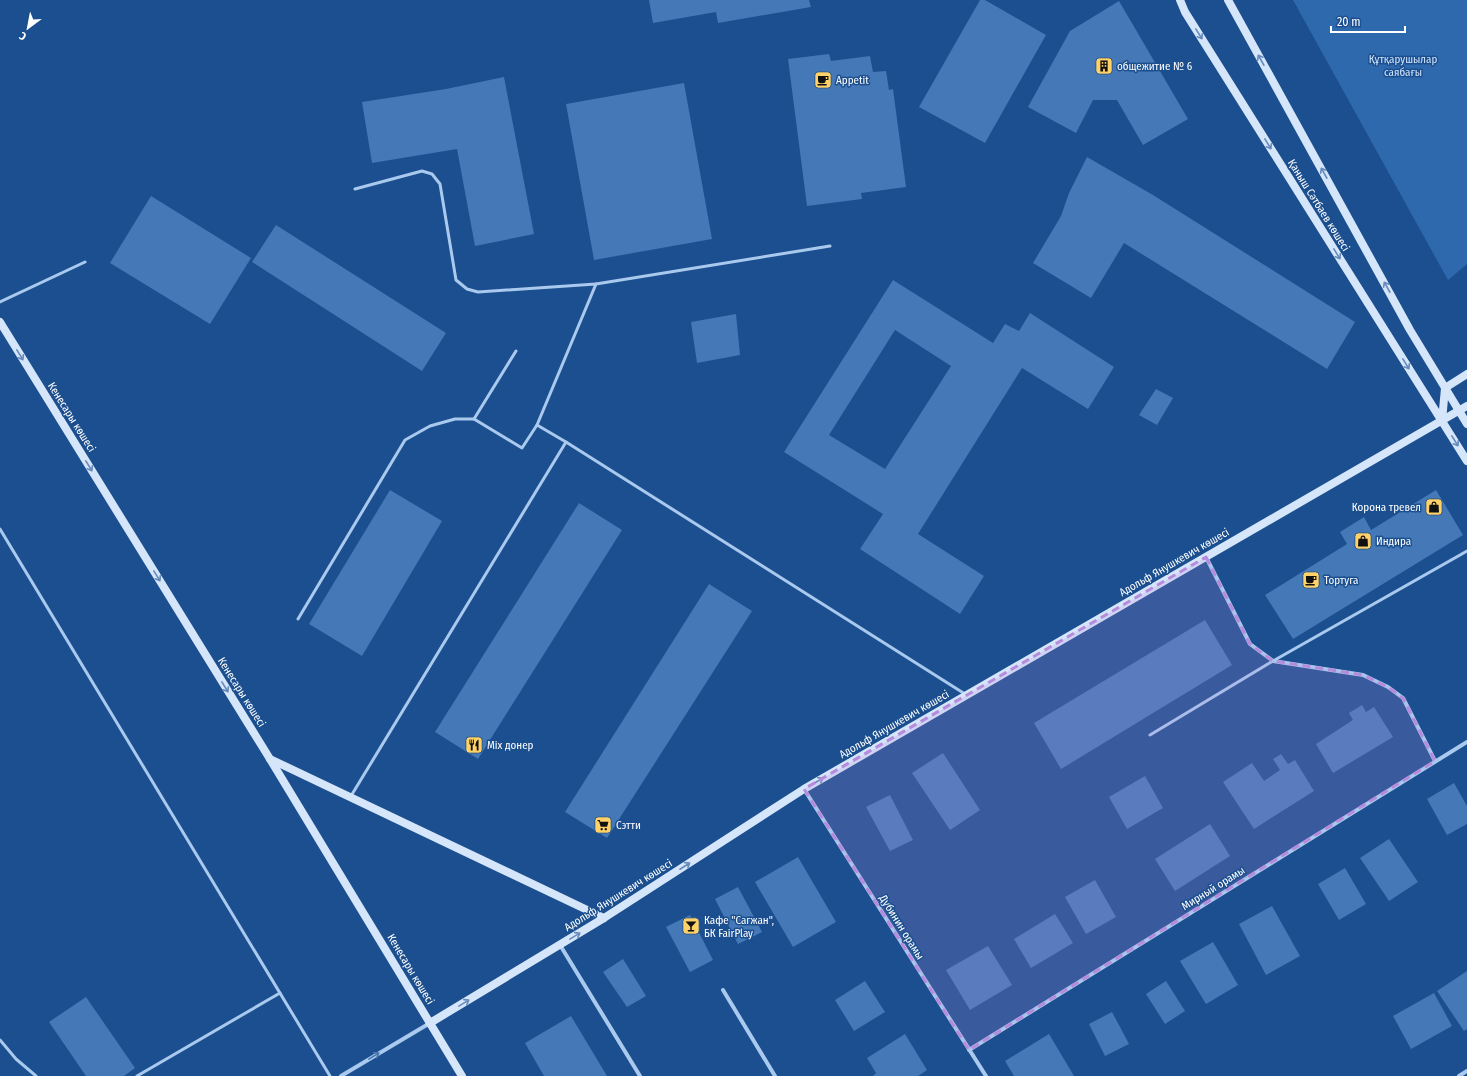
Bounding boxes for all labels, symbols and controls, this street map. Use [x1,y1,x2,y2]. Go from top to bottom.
north arrow [8,8,48,48]
scale bar [1331,8,1405,34]
text: 20 m [1337,15,1361,29]
one-way arrow [1195,28,1203,40]
text: С [17,29,29,43]
park label: Құтқарушылар саябағы [1369,53,1437,79]
one-way arrow [1256,54,1264,66]
building icon: общежитие № 6 [1094,56,1114,76]
place label: общежитие № 6 [1117,60,1193,73]
cafe icon: Appetit [813,70,833,90]
place label: Appetit [836,74,869,87]
one-way arrow [1264,138,1272,149]
street label: Қаныш Сәтбаев көшесі [1285,157,1352,254]
one-way arrow [1319,168,1327,180]
one-way arrow [1333,248,1341,259]
one-way arrow [1382,281,1390,293]
one-way arrow [17,349,25,361]
one-way arrow [1402,358,1410,369]
street label: Кенесары көшесі [45,380,98,455]
one-way arrow [1451,435,1459,447]
one-way arrow [85,460,93,471]
shop icon: Корона тревел [1424,497,1444,517]
place label: Корона тревел [1352,501,1421,514]
street label: Адольф Янушкевич көшесі [1117,526,1232,599]
shop icon: Индира [1353,531,1373,551]
place label: Индира [1376,535,1411,548]
one-way arrow [153,570,161,581]
cafe icon: Тортуга [1301,570,1321,590]
place label: Тортуга [1324,574,1359,587]
street label: Кенесары көшесі [215,655,268,730]
one-way arrow [222,681,230,693]
street label: Адольф Янушкевич көшесі [837,688,952,761]
restaurant icon: Mix донер [464,735,484,755]
place label: Mix донер [487,739,534,752]
one-way arrow [812,776,824,784]
supermarket icon: Сэтти [593,815,613,835]
place label: Сэтти [616,819,641,832]
street label: Адольф Янушкевич көшесі [562,857,675,934]
one-way arrow [679,862,690,870]
street label: Мирный орамы [1179,864,1247,913]
street label: Дубинин орамы [876,892,927,962]
place label: Кафе "Сагжан", БК FairPlay [704,914,774,940]
bar icon: Кафе "Сагжан", БК FairPlay [681,916,701,936]
one-way arrow [569,931,581,939]
street label: Кенесары көшесі [384,932,437,1007]
one-way arrow [458,999,469,1007]
one-way arrow [368,1052,380,1060]

